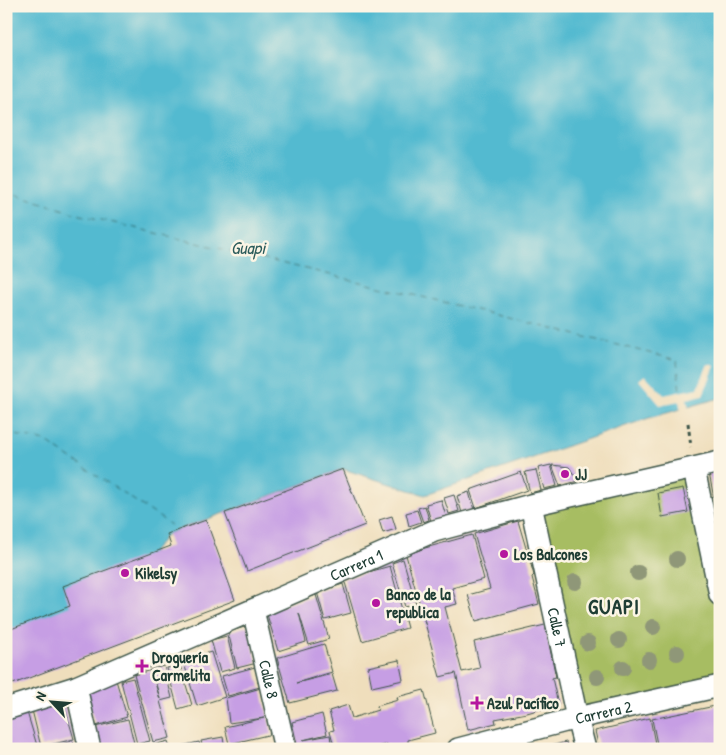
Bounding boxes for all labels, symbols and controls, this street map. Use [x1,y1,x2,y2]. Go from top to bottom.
water label: Guapi [231,235,267,260]
place label: JJ [575,463,587,485]
marker: JJ [559,468,571,480]
place label: Los Balcones [514,543,588,565]
street label: Carrera 1 [326,544,386,586]
marker: Los Balcones [498,548,510,560]
place label: Kikelsy [135,562,177,585]
marker: Kikelsy [119,567,131,579]
place label: Banco de la republica [386,583,451,624]
district label: GUAPI [588,592,640,621]
marker: Banco de la republica [370,597,382,609]
street label: Calle 7 [542,605,572,649]
place label: Droguería Carmelita [152,646,211,686]
street label: Calle 8 [254,658,284,701]
marker: Droguería Carmelita [136,660,148,672]
north arrow [28,678,78,728]
text: N [30,688,50,704]
place label: Azul Pacífico [487,692,559,714]
street label: Carrera 2 [573,695,634,729]
marker: Azul Pacífico [471,697,483,709]

